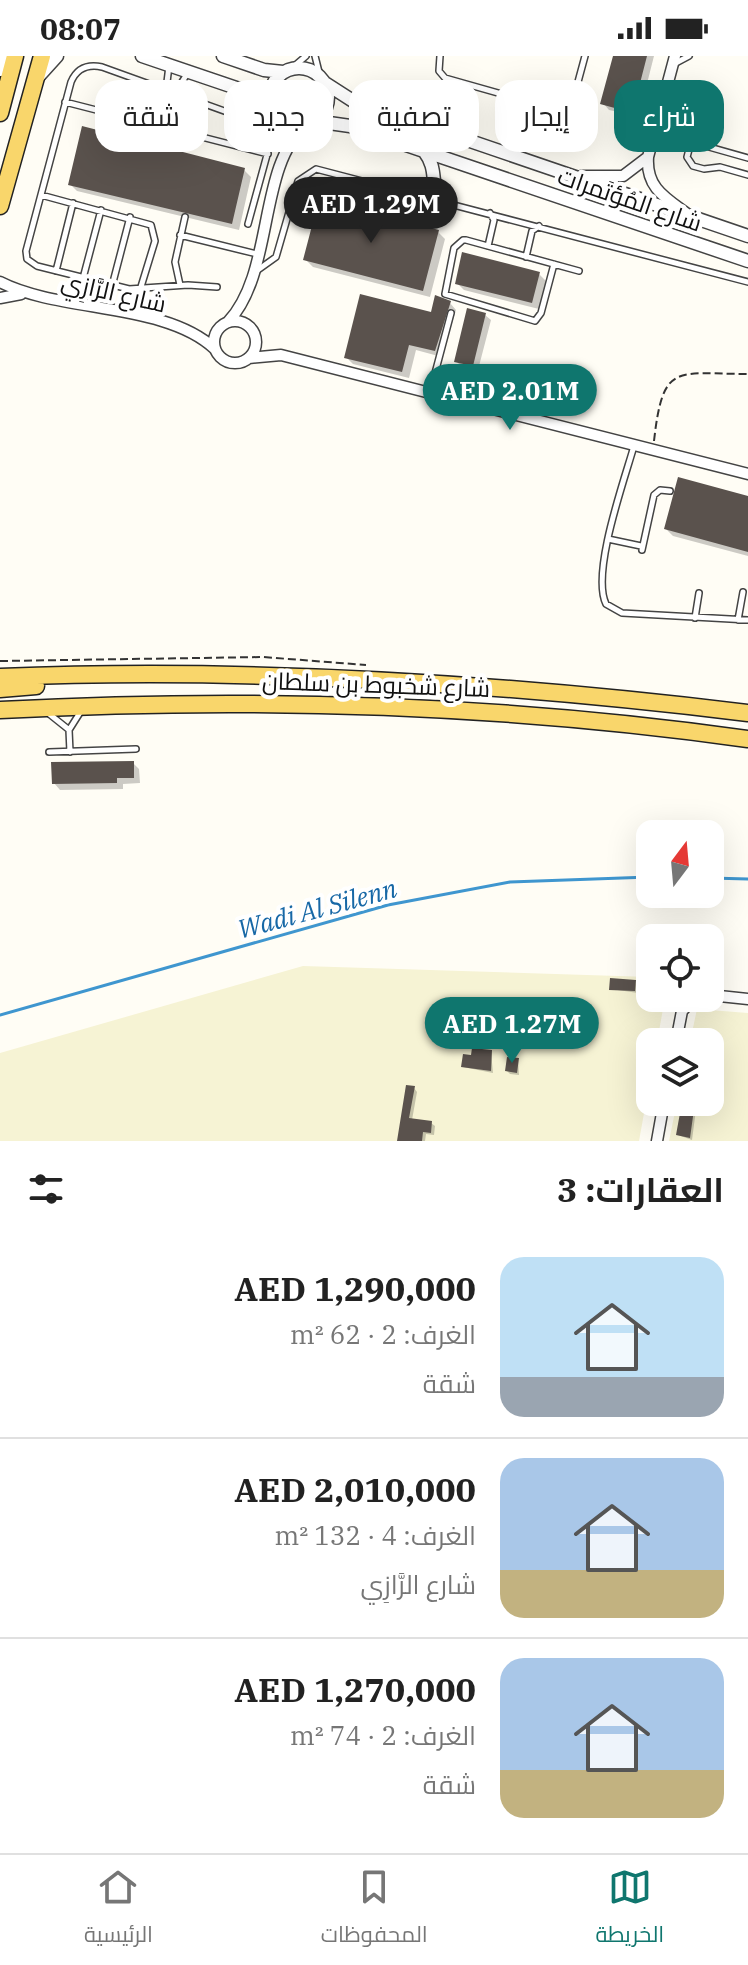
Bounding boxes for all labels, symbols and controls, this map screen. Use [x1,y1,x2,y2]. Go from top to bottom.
text: 08:07 [40,9,121,48]
chip: شقة [95,80,208,152]
chip: جديد [224,80,333,152]
chip: تصفية [349,80,479,152]
chip: إيجار [495,80,598,152]
chip: شراء [614,80,724,152]
street label: شارع المُؤتَمرات [553,159,706,240]
pin: AED 1.29M [279,177,463,245]
text: AED 1.29M [302,186,440,220]
street label: شارع الرَّازِي [58,264,170,323]
pin: AED 2.01M [418,364,602,432]
text: AED 2.01M [441,373,579,407]
street label: شارع شخبوط بن سلطان [261,664,491,705]
north arrow [636,820,724,908]
map controls [636,820,724,1116]
water label: Wadi Al Silenn [234,870,401,946]
button: locate [636,924,724,1012]
pin: AED 1.27M [420,997,604,1065]
text: AED 1.27M [443,1006,581,1040]
button: layers [636,1028,724,1116]
icon: filters [24,1167,68,1211]
text: العقارات: 3 [557,1167,724,1211]
text: AED 1,290,000 [234,1266,476,1310]
icon: home [564,1289,660,1385]
text: الغرف: 2 · 62 m² [290,1317,476,1351]
text: شقة [423,1366,476,1400]
text: AED 2,010,000 [234,1467,476,1511]
icon: home [564,1490,660,1586]
text: الغرف: 4 · 132 m² [274,1518,476,1552]
text: شارع الرَّازِي [361,1567,476,1601]
text: AED 1,270,000 [234,1667,476,1711]
icon: home [564,1690,660,1786]
text: الغرف: 2 · 74 m² [290,1718,476,1752]
text: شقة [423,1767,476,1801]
tab: الرئيسية [84,1865,153,1955]
tab: المحفوظات [321,1865,428,1955]
tab: الخريطة [595,1865,664,1955]

